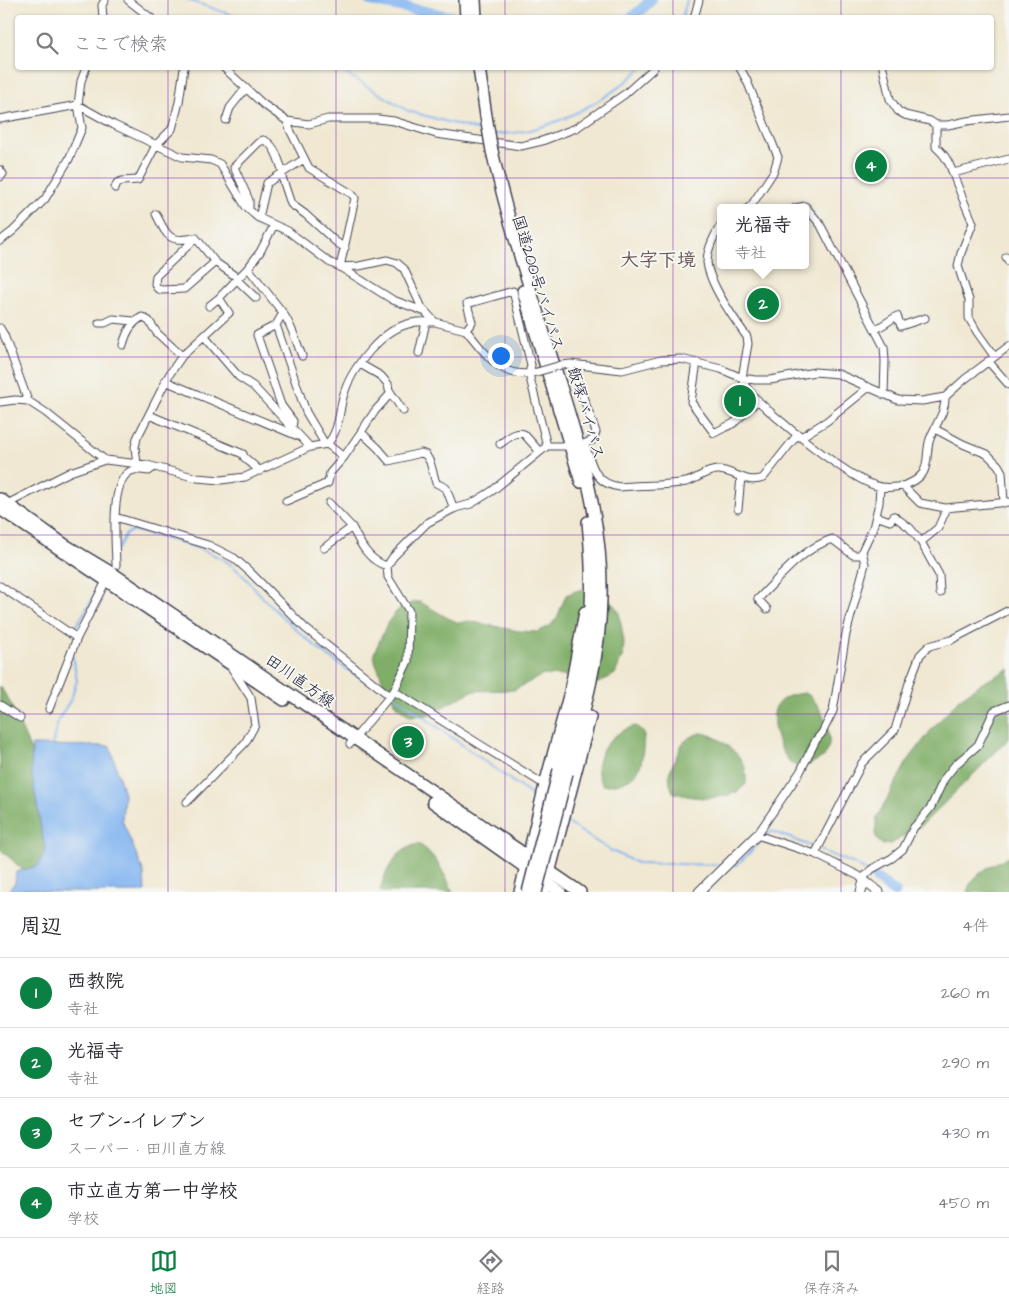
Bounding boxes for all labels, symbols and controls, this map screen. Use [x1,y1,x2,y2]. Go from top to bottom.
search box [15,15,994,70]
icon: search [33,29,61,57]
text: ここで検索 [73,31,168,58]
pin: 4 [855,147,887,185]
popup [717,204,809,269]
street label: 国道200号バイパス [507,212,569,354]
text: 光福寺 [734,212,792,239]
text: 寺社 [734,242,767,264]
district label: 大字下境 [620,247,696,274]
pin: 2 [747,285,779,323]
your location [488,343,514,369]
street label: 飯塚バイパス [562,364,610,462]
pin: 1 [724,382,756,420]
street label: 田川直方線 [261,649,339,713]
pin: 3 [392,723,424,761]
text: 周辺 [20,912,62,941]
text: 4件 [962,915,989,937]
text: 西教院 [67,968,124,995]
text: 1 [35,982,37,1004]
text: 260 m [941,982,989,1004]
text: 寺社 [67,998,99,1020]
text: 光福寺 [67,1038,124,1065]
text: 2 [31,1052,41,1074]
text: 290 m [942,1052,989,1074]
text: 寺社 [67,1068,99,1090]
text: セブン-イレブン [67,1108,206,1135]
text: 3 [32,1122,40,1144]
text: 430 m [941,1122,989,1144]
text: スーパー · 田川直方線 [67,1138,225,1160]
text: 市立直方第一中学校 [67,1178,238,1205]
text: 4 [31,1192,41,1214]
text: 450 m [938,1192,989,1214]
text: 学校 [67,1208,99,1230]
tab: 地図 [150,1247,178,1299]
tab: 経路 [477,1247,505,1299]
tab: 保存済み [804,1247,860,1299]

